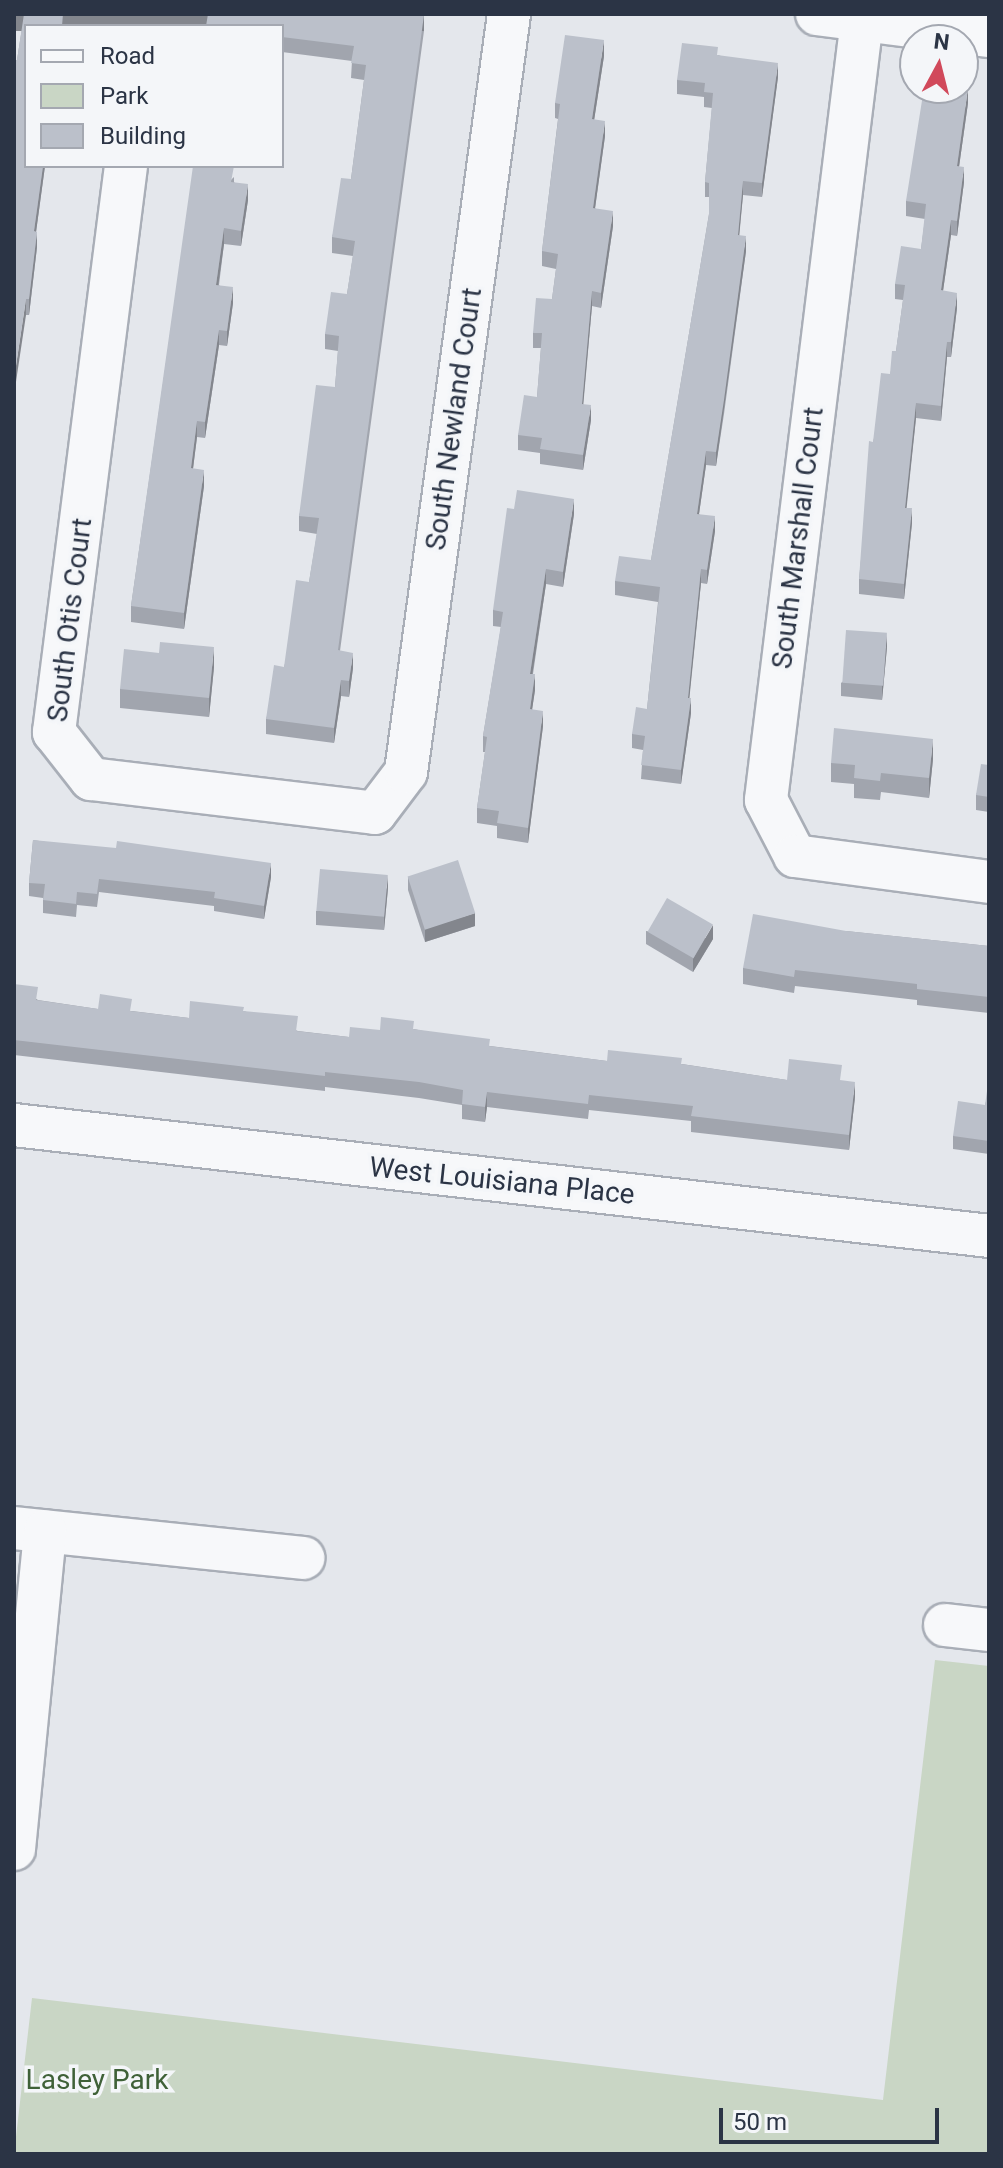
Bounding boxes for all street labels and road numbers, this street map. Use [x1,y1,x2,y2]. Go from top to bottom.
street label: South Newland Court [419,286,489,552]
street label: South Marshall Court [765,405,831,671]
street label: South Otis Court [41,516,99,724]
street label: West Louisiana Place [368,1150,636,1212]

